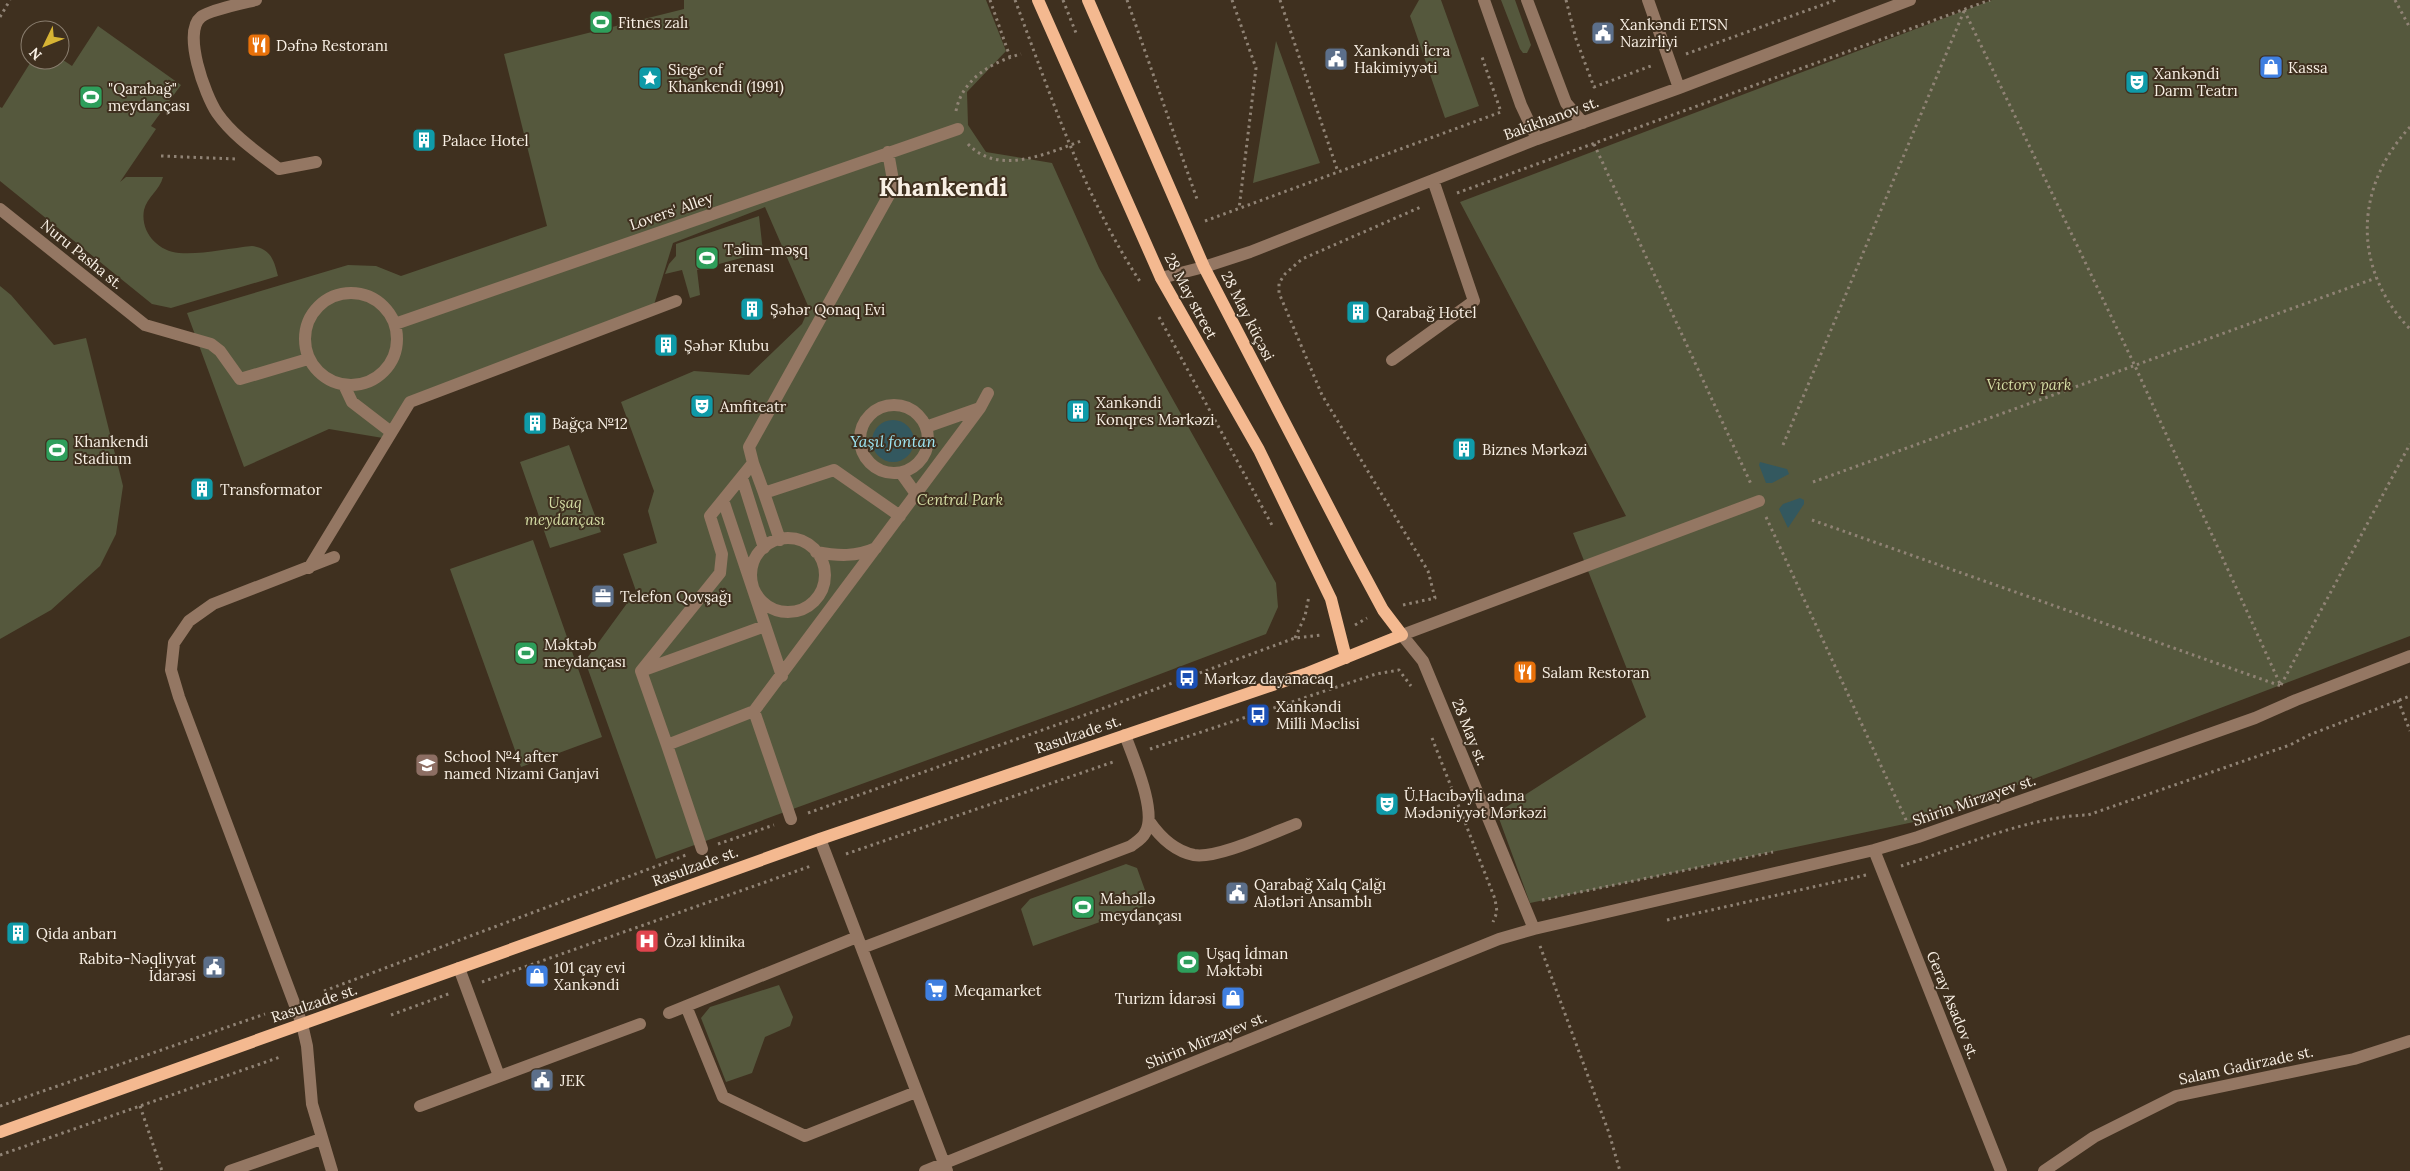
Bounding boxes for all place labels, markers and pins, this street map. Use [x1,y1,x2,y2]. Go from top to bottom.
sports icon: Fitnes zalı [588,9,614,35]
place label: Fitnes zalı [618,13,688,32]
place label: Xankəndi ETSN Nazirliyi [1620,15,1728,51]
public building icon: Xankəndi ETSN Nazirliyi [1590,20,1616,46]
restaurant icon: Dəfnə Restoranı [246,32,272,58]
place label: Dəfnə Restoranı [276,36,388,55]
place label: Xankəndi İcra Hakimiyyəti [1354,41,1450,77]
public building icon: Xankəndi İcra Hakimiyyəti [1323,46,1349,72]
shop icon: Kassa [2258,54,2284,80]
place label: Kassa [2288,58,2328,77]
place label: Siege of Khankendi (1991) [668,60,784,97]
place label: Xankəndi Darm Teatrı [2154,64,2238,100]
place icon: Siege of Khankendi (1991) [637,65,663,91]
theatre icon: Xankəndi Darm Teatrı [2124,69,2150,95]
place label: "Qarabağ" meydançası [108,79,190,115]
sports icon: "Qarabağ" meydançası [78,84,104,110]
building icon: Palace Hotel [411,127,437,153]
place label: Palace Hotel [442,131,529,150]
place label: Təlim-məşq arenası [724,240,808,276]
sports icon: Təlim-məşq arenası [694,245,720,271]
building icon: Şəhər Qonaq Evi [739,296,765,322]
building icon: Qarabağ Hotel [1345,299,1371,325]
place label: Şəhər Qonaq Evi [770,300,885,319]
place label: Qarabağ Hotel [1376,303,1477,322]
building icon: Şəhər Klubu [653,332,679,358]
place label: Şəhər Klubu [684,336,769,355]
theatre icon: Amfiteatr [689,393,715,419]
place label: Xankəndi Konqres Mərkəzi [1096,393,1214,429]
place label: Amfiteatr [719,397,787,416]
building icon: Xankəndi Konqres Mərkəzi [1065,398,1091,424]
building icon: Bağça №12 [522,410,548,436]
place label: Bağça №12 [552,414,628,433]
place label: Khankendi Stadium [74,432,148,468]
building icon: Biznes Mərkəzi [1451,436,1477,462]
sports icon: Khankendi Stadium [44,437,70,463]
place label: Biznes Mərkəzi [1482,440,1588,459]
building icon: Transformator [189,476,215,502]
place label: Transformator [220,480,322,499]
office icon: Telefon Qovşağı [590,583,616,609]
place label: Telefon Qovşağı [620,587,732,606]
place label: Məktəb meydançası [544,635,626,671]
sports icon: Məktəb meydançası [513,640,539,666]
restaurant icon: Salam Restoran [1512,659,1538,685]
place label: Salam Restoran [1542,663,1650,682]
bus stop icon: Mərkəz dayanacaq [1174,665,1200,691]
place label: Mərkəz dayanacaq [1204,669,1334,688]
place label: Xankəndi Milli Məclisi [1276,697,1360,733]
bus stop icon: Xankəndi Milli Məclisi [1245,702,1271,728]
place label: School №4 after named Nizami Ganjavi [444,747,599,783]
school or university icon: School №4 after named Nizami Ganjavi [414,752,440,778]
place label: Ü.Hacıbəyli adına Mədəniyyət Mərkəzi [1404,786,1547,822]
theatre icon: Ü.Hacıbəyli adına Mədəniyyət Mərkəzi [1374,791,1400,817]
place label: Qarabağ Xalq Çalğı Alətləri Ansamblı [1253,875,1386,911]
public building icon: Qarabağ Xalq Çalğı Alətləri Ansamblı [1224,880,1250,906]
place label: Məhəllə meydançası [1100,889,1182,925]
sports icon: Məhəllə meydançası [1070,894,1096,920]
building icon: Qida anbarı [5,920,31,946]
place label: Qida anbarı [36,924,117,943]
hospital icon: Özəl klinika [634,928,660,954]
place label: Özəl klinika [664,932,745,951]
place label: Uşaq İdman Məktəbi [1206,944,1288,980]
place label: Rabitə-Nəqliyyat İdarəsi [79,949,196,985]
sports icon: Uşaq İdman Məktəbi [1175,949,1201,975]
public building icon: Rabitə-Nəqliyyat İdarəsi [201,954,227,980]
place label: 101 çay evi Xankəndi [554,958,625,994]
shop icon: 101 çay evi Xankəndi [524,963,550,989]
supermarket icon: Meqamarket [923,977,949,1003]
place label: Meqamarket [954,981,1042,1000]
shop icon: Turizm İdarəsi [1220,985,1246,1011]
place label: Turizm İdarəsi [1115,989,1216,1008]
public building icon: JEK [529,1067,555,1093]
place label: JEK [559,1071,586,1090]

